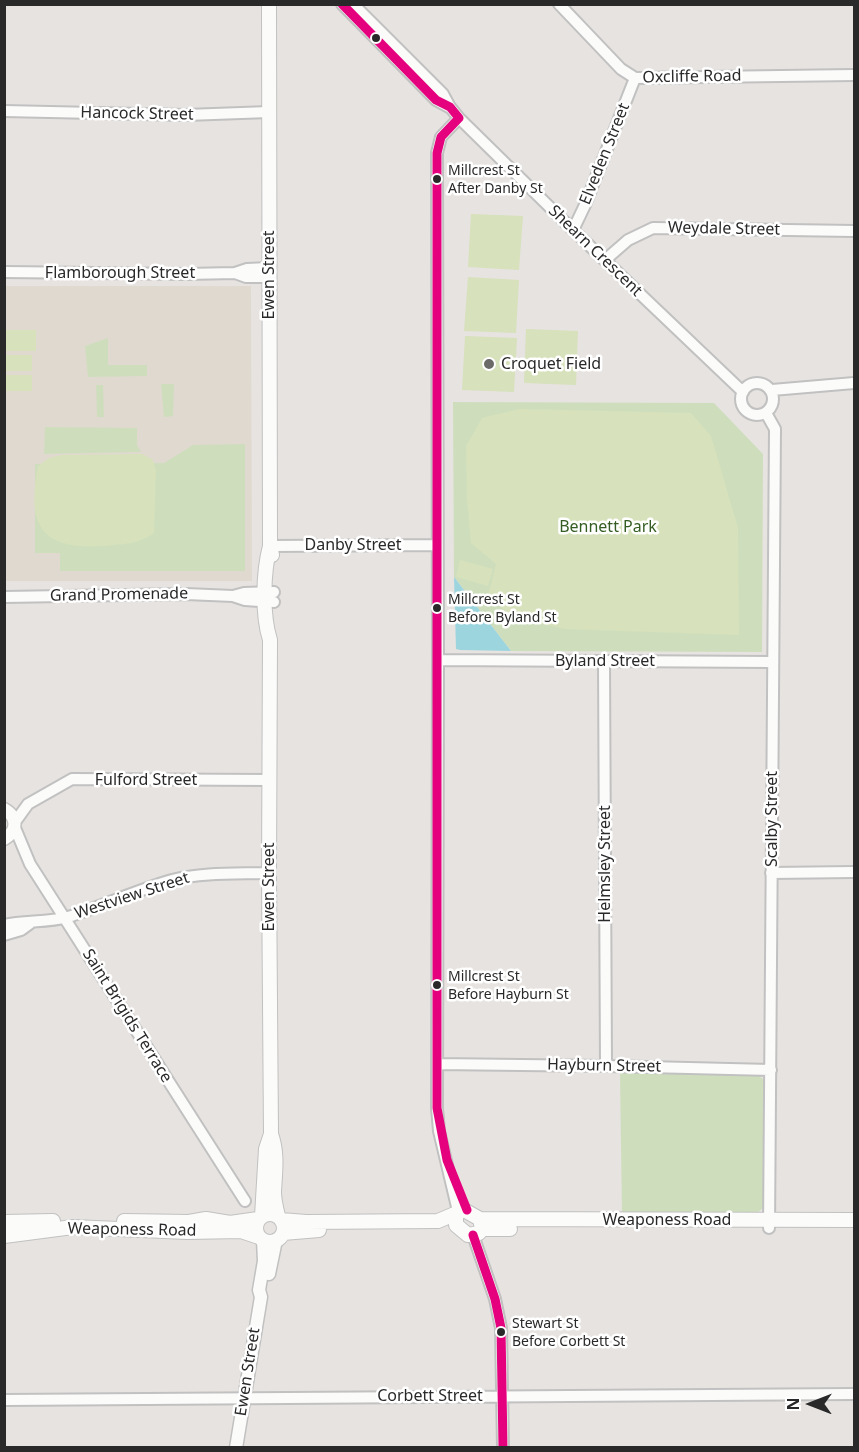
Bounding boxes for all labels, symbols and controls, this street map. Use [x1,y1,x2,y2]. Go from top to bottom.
unlabelled marker [370,32,382,44]
street label: Oxcliffe Road [642,67,742,87]
street label: Elveden Street [576,100,634,208]
street label: Hancock Street [80,103,194,125]
place label: Millcrest St After Danby St [448,163,543,196]
marker: Millcrest St After Danby St [431,173,443,185]
street label: Shearn Crescent [544,201,646,301]
street label: Weydale Street [668,218,780,240]
street label: Ewen Street [259,230,279,320]
street label: Flamborough Street [45,263,195,283]
place label: Croquet Field [501,354,601,374]
marker: Croquet Field [482,357,496,371]
park label: Bennett Park [559,517,657,537]
street label: Danby Street [304,535,402,555]
street label: Grand Promenade [50,584,188,606]
place label: Millcrest St Before Byland St [448,592,557,624]
marker: Millcrest St Before Byland St [431,602,443,614]
street label: Byland Street [555,651,655,671]
street label: Fulford Street [95,770,197,790]
street label: Scalby Street [762,771,782,867]
street label: Helmsley Street [595,805,615,923]
street label: Ewen Street [259,842,279,932]
street label: Westview Street [72,868,192,924]
street label: Saint Brigids Terrace [78,946,176,1086]
place label: Millcrest St Before Hayburn St [448,969,569,1002]
marker: Millcrest St Before Hayburn St [431,979,443,991]
street label: Hayburn Street [547,1055,661,1077]
street label: Weaponess Road [603,1210,731,1230]
street label: Weaponess Road [67,1219,197,1241]
place label: Stewart St Before Corbett St [512,1316,625,1348]
street label: Ewen Street [232,1326,264,1418]
marker: Stewart St Before Corbett St [495,1326,507,1338]
north arrow [781,1374,841,1434]
street label: Corbett Street [377,1386,483,1406]
text: N [782,1398,804,1411]

